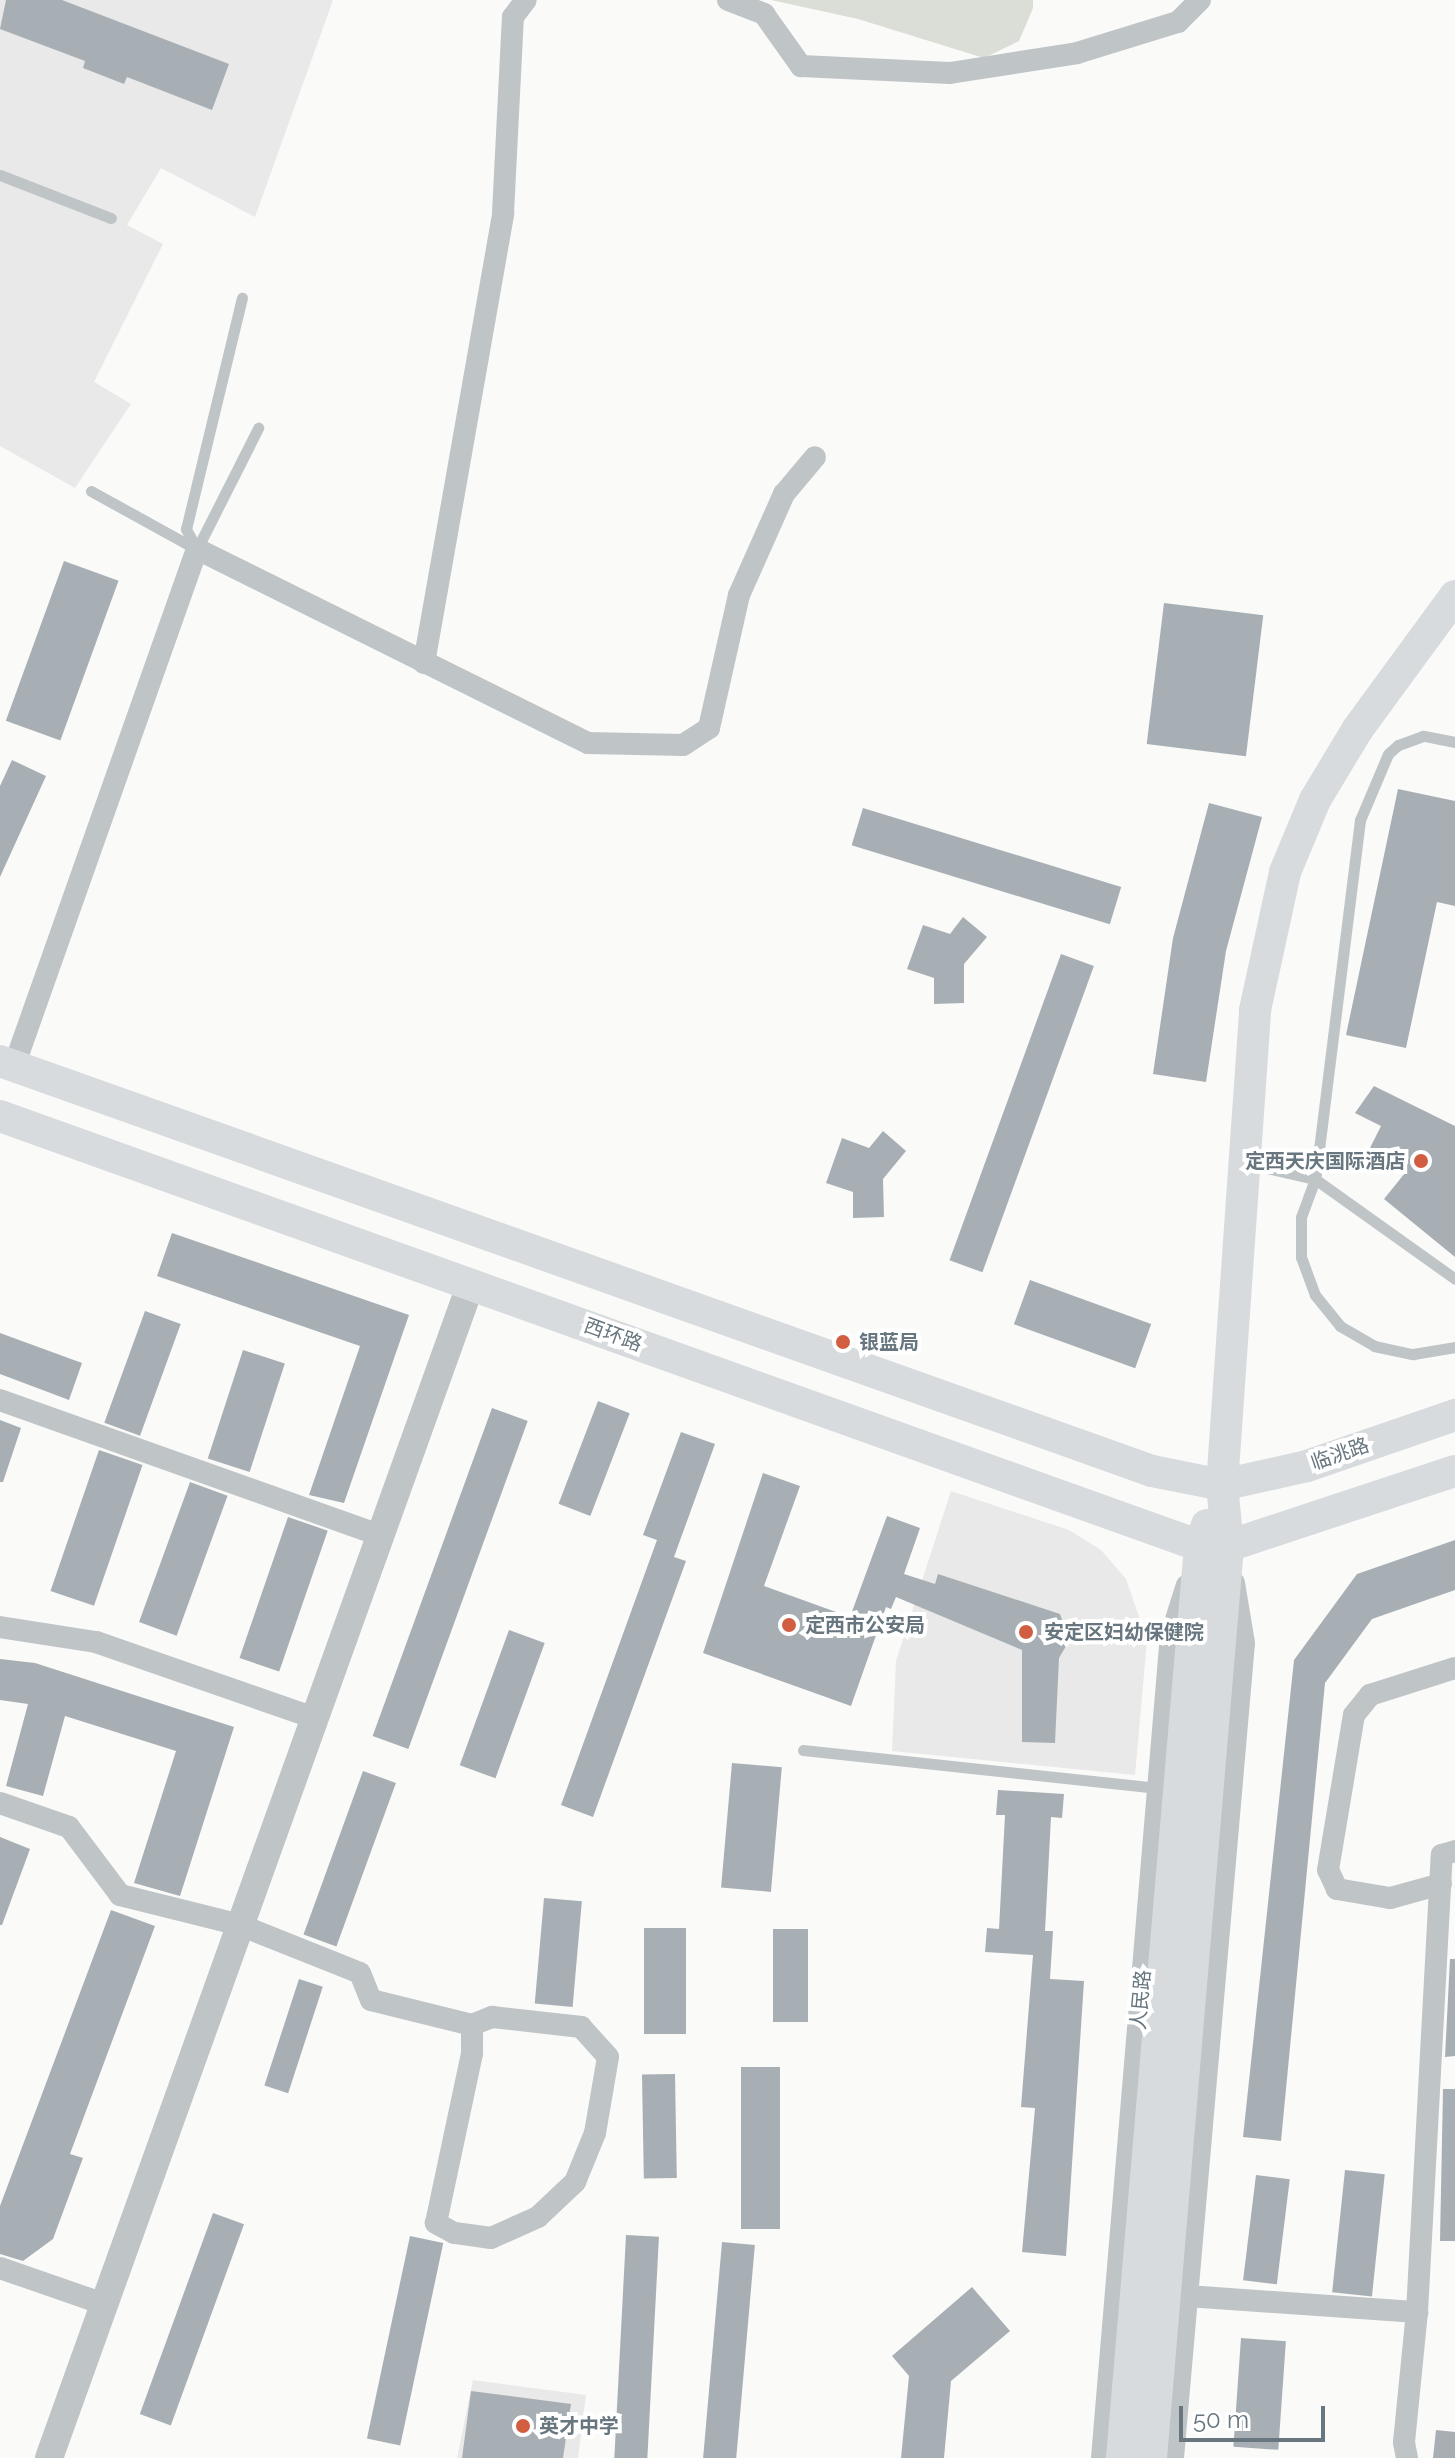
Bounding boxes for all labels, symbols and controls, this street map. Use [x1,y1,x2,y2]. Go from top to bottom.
place label: 定西天庆国际酒店 [1245,1149,1405,1173]
marker: 定西天庆国际酒店 [1412,1152,1430,1170]
street label: 西环路 [581,1313,645,1357]
place label: 银蓝局 [859,1330,919,1354]
marker: 银蓝局 [834,1333,852,1351]
street label: 临洮路 [1308,1433,1372,1475]
place label: 定西市公安局 [805,1613,925,1637]
marker: 定西市公安局 [780,1616,798,1634]
place label: 安定区妇幼保健院 [1044,1620,1204,1644]
marker: 安定区妇幼保健院 [1015,1621,1037,1643]
street label: 人民路 [1126,1969,1156,2031]
scale bar [1183,2390,1329,2440]
text: 50 m [1193,2405,1249,2434]
place label: 英才中学 [539,2414,619,2438]
marker: 英才中学 [514,2417,532,2435]

